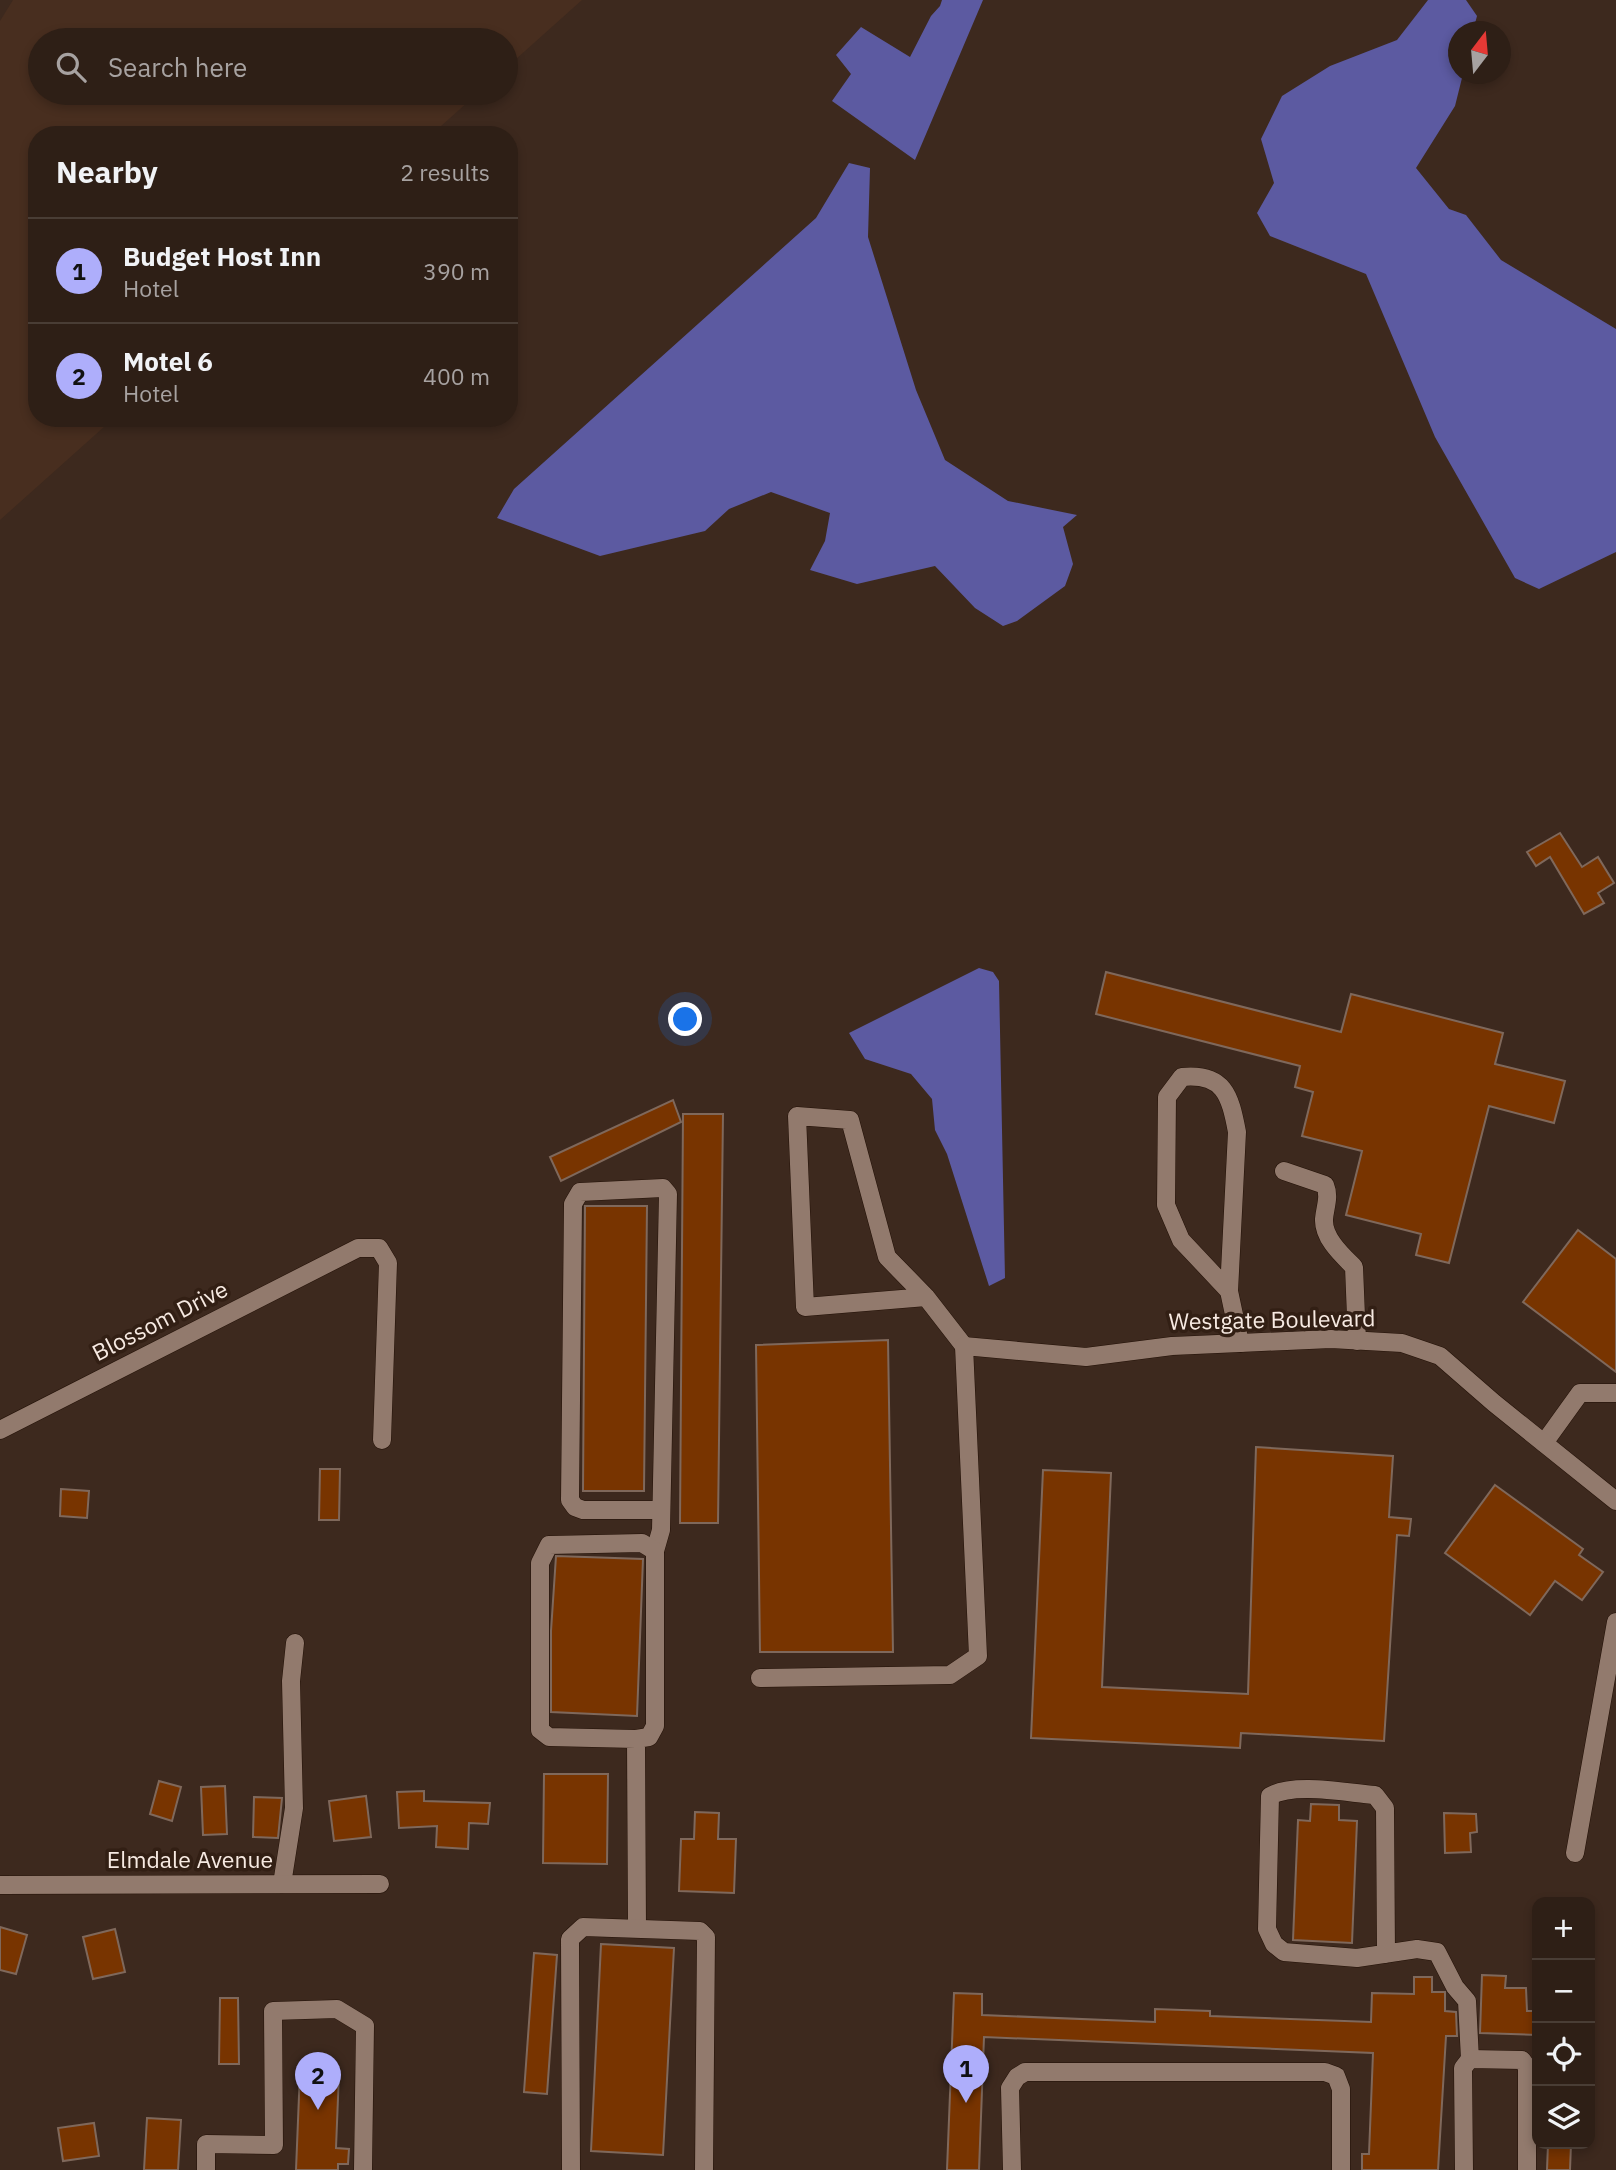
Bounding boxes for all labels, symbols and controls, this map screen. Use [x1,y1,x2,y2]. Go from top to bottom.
north arrow [1448,21,1511,84]
search box [28,28,518,105]
icon: search [52,48,90,86]
text: Search here [108,50,247,84]
text: Nearby [56,152,158,191]
text: 2 results [400,157,490,187]
text: Budget Host Inn [123,239,321,273]
text: 1 [72,256,86,286]
text: 390 m [423,256,490,286]
text: Hotel [123,273,179,303]
text: Motel 6 [123,344,213,378]
text: 2 [72,361,86,391]
text: 400 m [423,361,490,391]
text: Hotel [123,378,179,408]
your location [668,1002,702,1036]
street label: Blossom Drive [87,1273,232,1367]
street label: Westgate Boulevard [1168,1302,1376,1336]
street label: Elmdale Avenue [107,1844,273,1874]
map controls [1532,1897,1595,2149]
button: + [1532,1897,1595,1960]
button: − [1532,1960,1595,2023]
button: locate [1532,2023,1595,2086]
pin: 1 [943,2045,989,2103]
pin: 2 [295,2052,341,2110]
button: layers [1532,2086,1595,2149]

